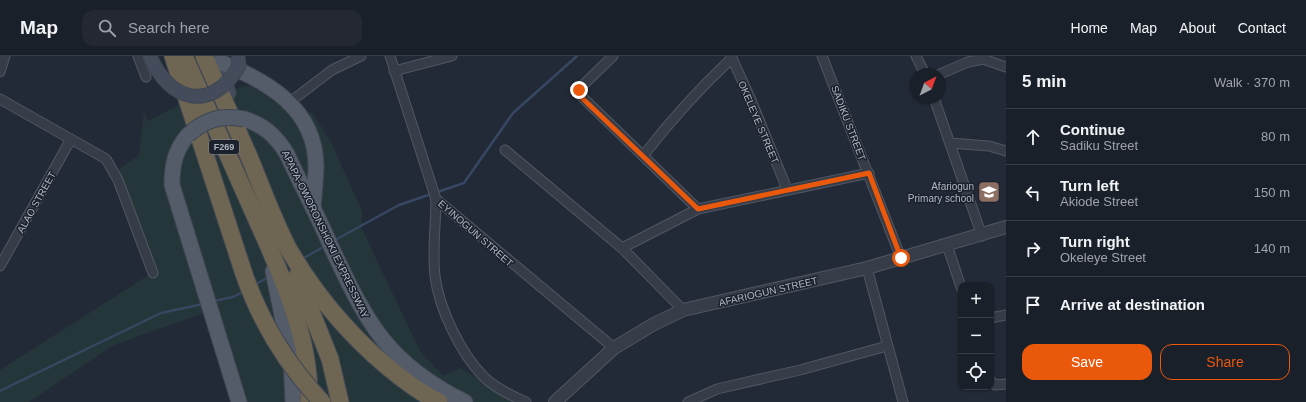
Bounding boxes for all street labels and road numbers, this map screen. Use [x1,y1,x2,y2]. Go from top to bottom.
street label: OKELEYE STREET [736,79,781,165]
street label: SADIKU STREET [829,84,868,162]
road number: F269 [209,140,239,154]
street label: APAPA-OWORONSHOKI EXPRESSWAY [280,149,371,320]
street label: ALAO STREET [15,169,58,235]
street label: EYINOGUN STREET [436,198,515,269]
street label: AFARIOGUN STREET [718,275,819,308]

